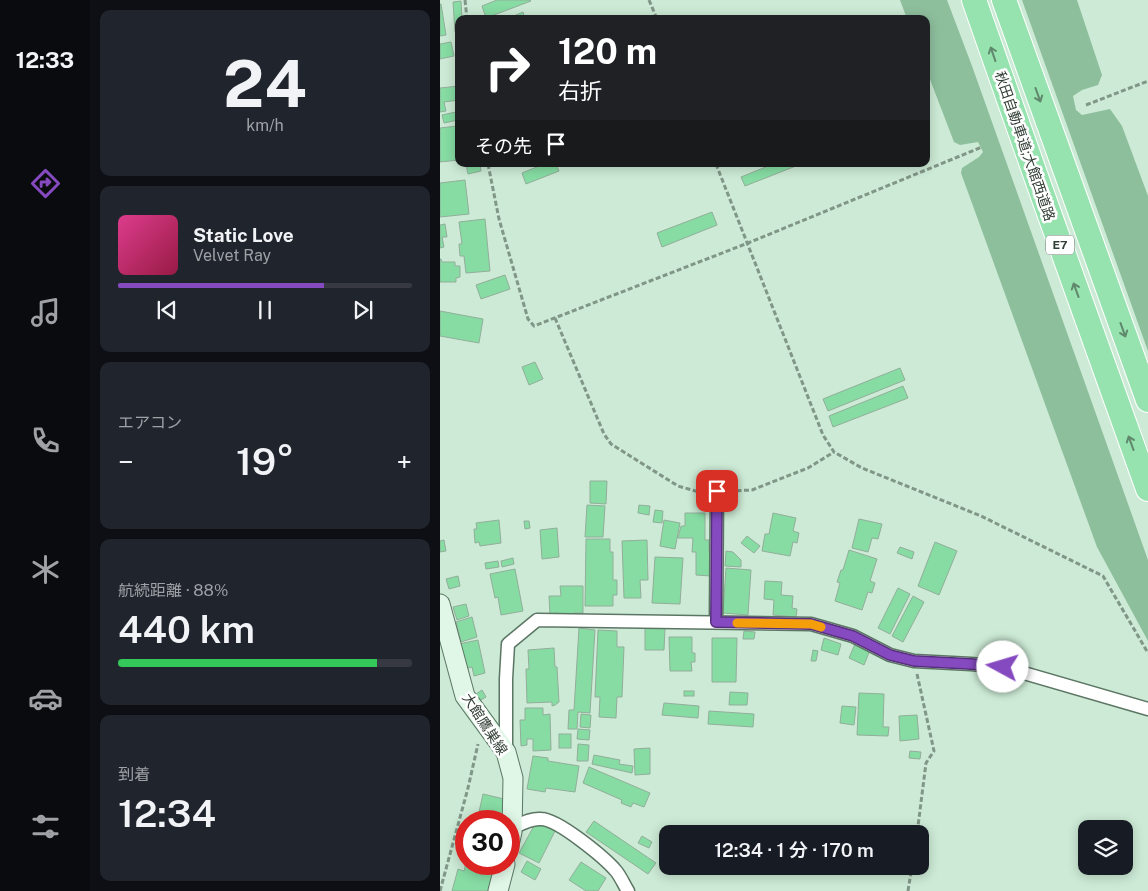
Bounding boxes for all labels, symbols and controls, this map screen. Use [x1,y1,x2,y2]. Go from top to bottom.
text: 120 m [558,31,657,72]
icon: right [475,35,540,100]
text: 24 [223,45,307,122]
text: 12:33 [16,47,74,73]
one-way arrow [988,47,997,63]
street label: 秋田自動車道;大館西道路 [992,69,1058,223]
text: 右折 [558,78,602,104]
one-way arrow [1034,87,1043,103]
text: km/h [246,116,284,135]
icon: arrive [542,130,570,158]
text: その先 [475,135,532,157]
icon: directions [28,166,63,201]
text: Static Love [193,224,294,246]
road number: E7 [1046,236,1074,254]
text: Velvet Ray [193,246,271,265]
one-way arrow [1071,283,1080,298]
icon: music [28,295,63,330]
icon: previous [153,296,181,324]
icon: pause [251,296,279,324]
icon: next [349,296,377,324]
one-way arrow [1119,322,1128,338]
text: エアコン [118,413,182,432]
icon: phone [28,423,63,458]
one-way arrow [1126,435,1136,451]
text: 19° [236,439,294,484]
text: − [118,445,134,478]
text: + [396,445,412,478]
pin [696,470,738,512]
icon: arrive [703,477,731,505]
icon: climate [28,552,63,587]
text: 航続距離 · 88% [118,581,228,600]
text: 440 km [118,607,255,652]
position arrow [976,640,1028,692]
icon: car [28,681,63,716]
street label: 大館鷹巣線 [459,690,511,758]
text: 到着 [118,765,150,784]
text: 12:34 [118,791,216,836]
icon: filters [28,809,63,844]
speed limit sign: 30 [455,810,520,875]
map controls [1078,820,1133,875]
button: layers [1078,820,1133,875]
text: 12:34 · 1 分 · 170 m [714,839,874,861]

